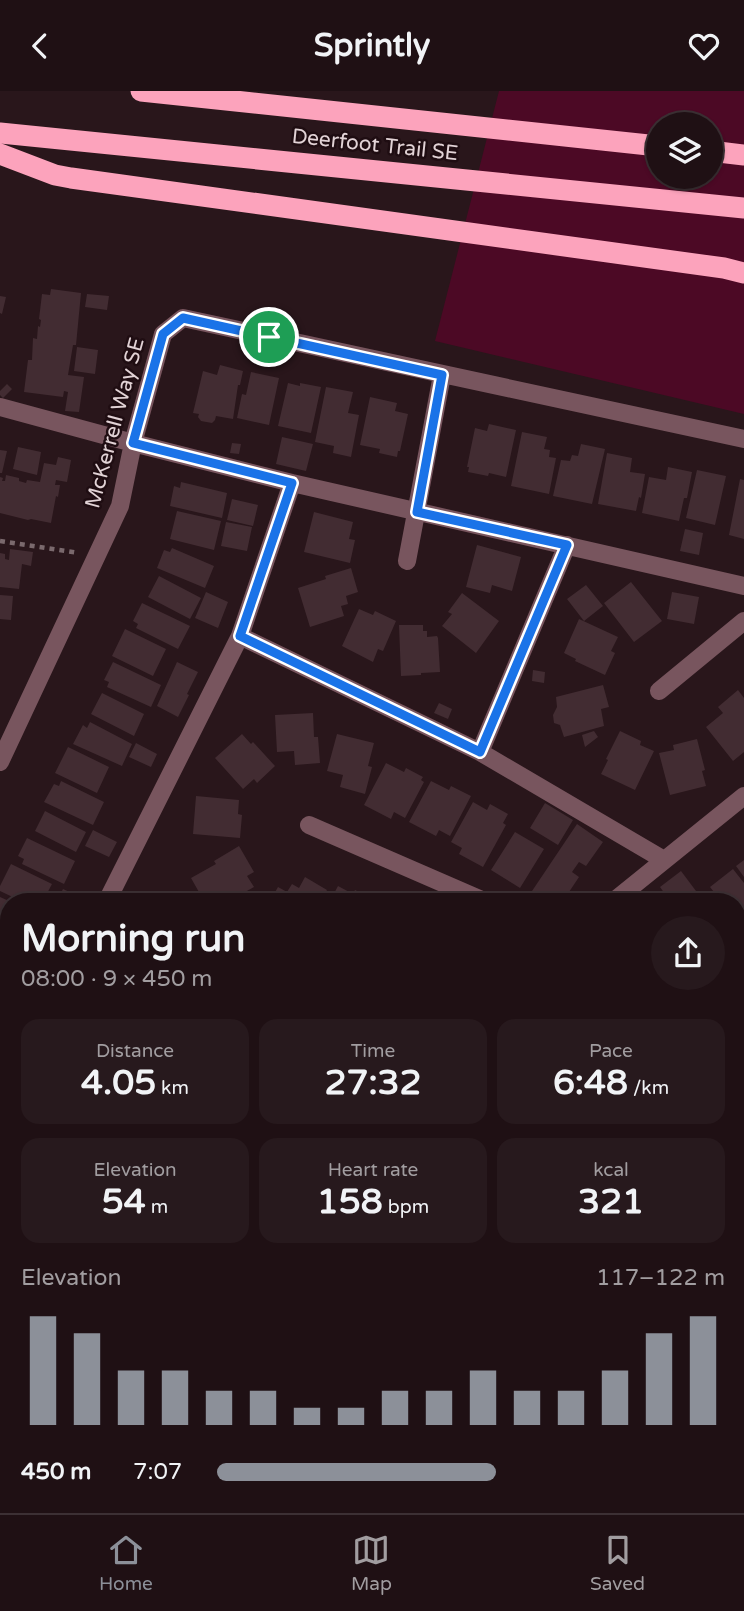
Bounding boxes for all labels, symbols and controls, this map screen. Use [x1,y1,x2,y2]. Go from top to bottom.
icon: back [21,27,59,65]
text: Sprintly [314,27,430,65]
icon: heart [685,27,723,65]
map controls [646,112,723,189]
button: layers [646,112,723,189]
street label: Deerfoot Trail SE [291,124,459,166]
pin [239,307,299,367]
icon: arrive [250,318,288,356]
street label: McKerrell Way SE [80,335,150,511]
text: Morning run [21,916,245,962]
button: share [651,916,725,990]
text: 08:00 · 9 × 450 m [21,965,212,993]
text: Distance [96,1040,174,1062]
text: Time [351,1040,395,1062]
text: Pace [589,1040,633,1062]
text: 4.05 [81,1062,156,1104]
text: 27:32 [324,1062,422,1104]
text: 6:48 [553,1062,628,1104]
text: km [156,1077,189,1099]
text: /km [628,1077,669,1099]
text: Elevation [93,1159,177,1181]
text: Heart rate [328,1159,418,1181]
text: kcal [593,1159,629,1181]
text: 54 [102,1181,146,1223]
text: 158 [317,1181,383,1223]
text: 321 [578,1181,644,1223]
text: m [146,1196,168,1218]
text: bpm [383,1196,429,1218]
text: Elevation [21,1264,122,1292]
text: 117–122 m [596,1264,725,1292]
text: 450 m [21,1458,91,1486]
text: 7:07 [133,1458,182,1486]
tab: Home [99,1531,153,1595]
tab: Map [351,1531,392,1595]
tab: Saved [590,1531,645,1595]

